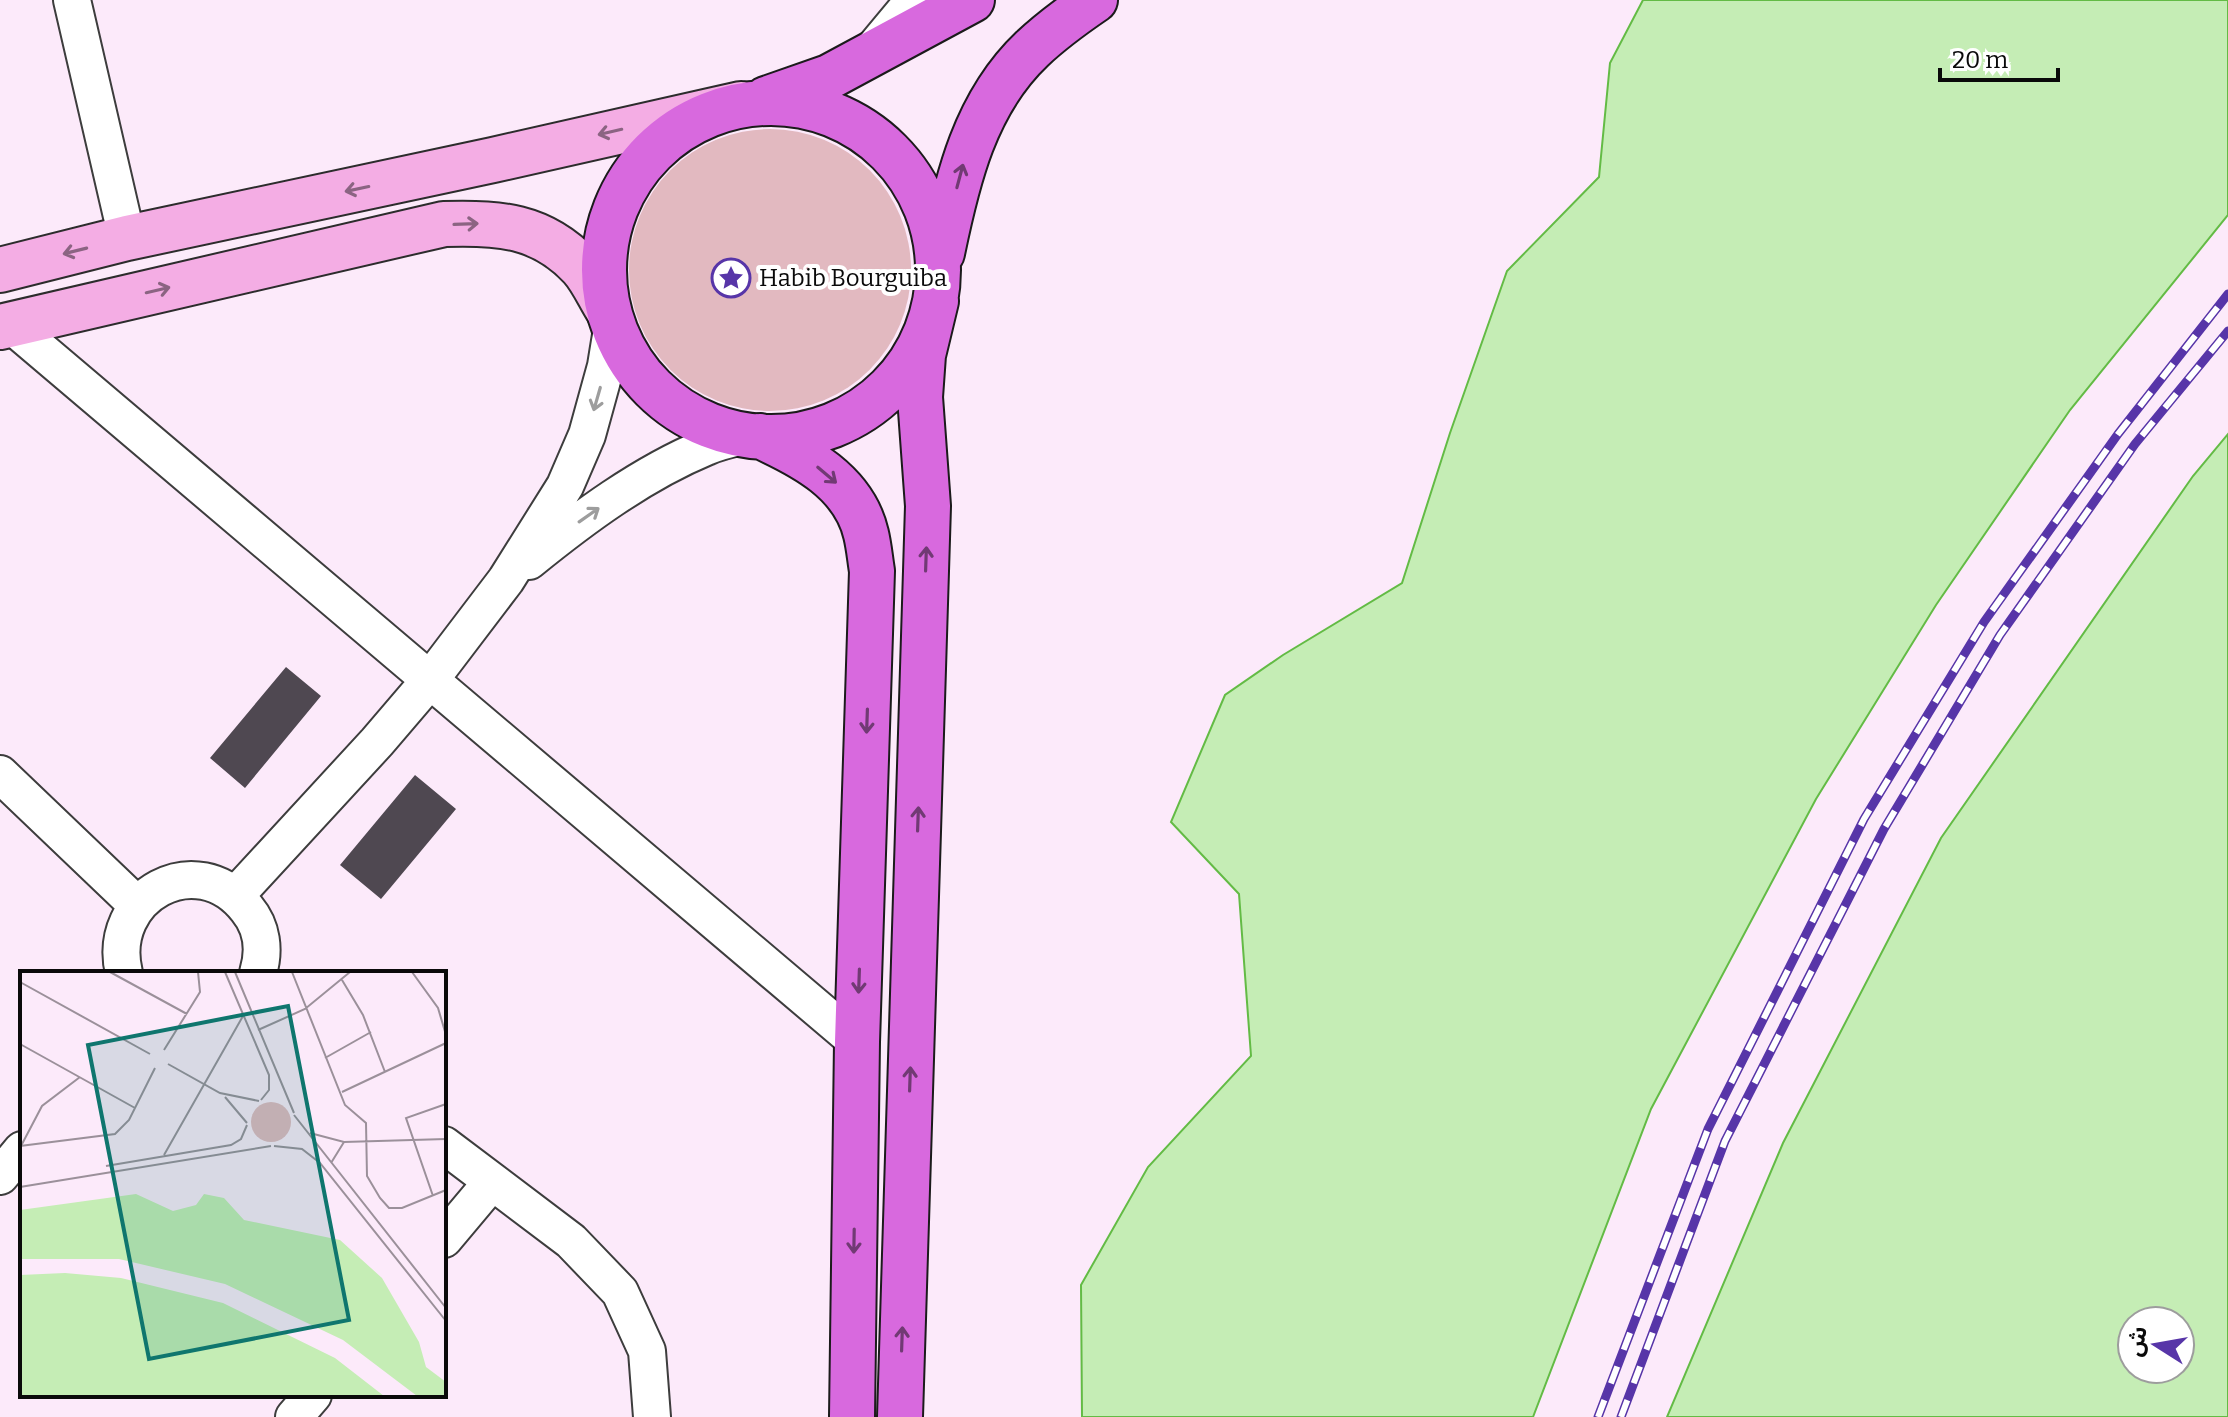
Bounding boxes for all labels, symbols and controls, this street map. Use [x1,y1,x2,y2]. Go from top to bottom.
scale bar [1940,32,2058,82]
text: 20 m [1952,46,2008,74]
one-way arrow [598,126,624,141]
one-way arrow [953,163,968,189]
one-way arrow [344,182,370,197]
one-way arrow [452,216,479,231]
one-way arrow [63,244,89,259]
place icon: Habib Bourguiba [710,257,752,299]
place label: Habib Bourguiba [759,264,947,292]
one-way arrow [144,282,170,297]
one-way arrow [588,385,603,411]
one-way arrow [816,466,836,484]
one-way arrow [578,507,600,523]
one-way arrow [919,546,934,573]
one-way arrow [860,707,875,734]
one-way arrow [911,806,926,833]
one-way arrow [851,967,866,994]
inset map [20,971,446,1397]
one-way arrow [903,1066,918,1093]
one-way arrow [846,1227,862,1254]
north arrow [2116,1305,2196,1385]
text: ش [2121,1324,2153,1359]
one-way arrow [895,1326,910,1353]

